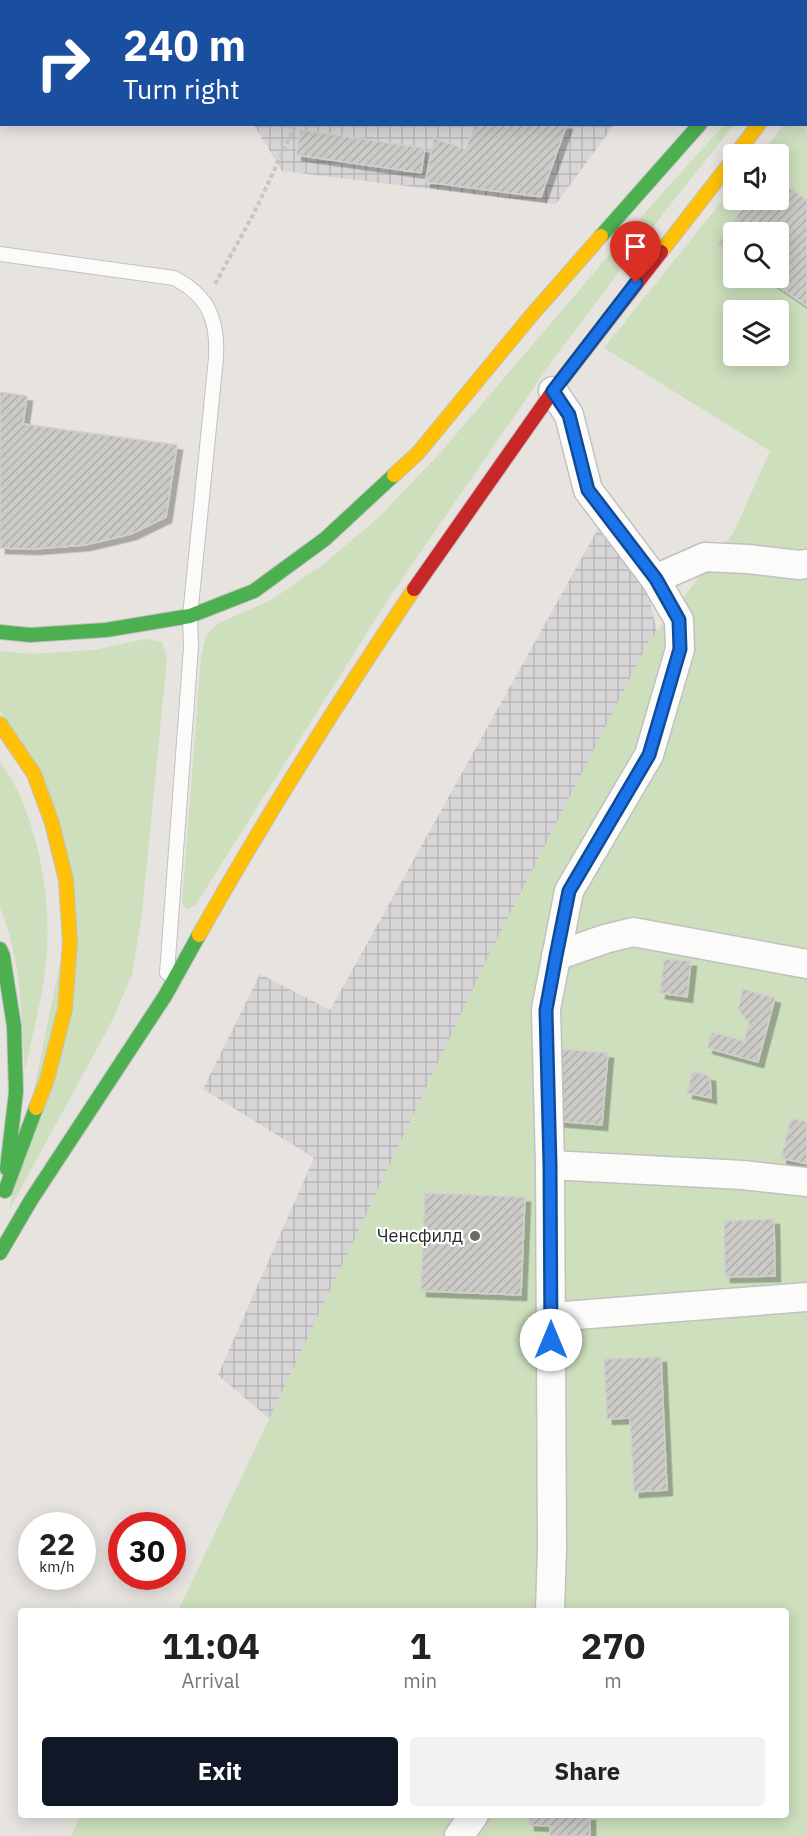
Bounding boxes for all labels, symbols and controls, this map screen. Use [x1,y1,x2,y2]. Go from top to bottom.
text: 240 m [123,18,246,73]
icon: right [24,24,102,102]
text: Turn right [123,71,240,106]
map controls [723,144,789,366]
button: sound [723,144,789,210]
pin [610,221,661,283]
button: search [723,222,789,288]
icon: arrive [619,230,652,263]
button: layers [723,300,789,366]
place label: Ченсфилд [377,1224,463,1247]
marker: Ченсфилд [468,1229,482,1243]
position arrow [519,1308,583,1372]
speed limit sign: 30 [108,1512,186,1590]
text: 22 [39,1524,75,1563]
text: km/h [39,1557,75,1576]
text: 11:04 [162,1622,260,1669]
text: 1 [409,1622,431,1669]
text: 270 [581,1622,645,1669]
text: Arrival [182,1667,240,1694]
text: min [403,1667,437,1694]
text: m [604,1667,622,1694]
button: Exit [42,1737,398,1806]
button: Share [410,1737,765,1806]

